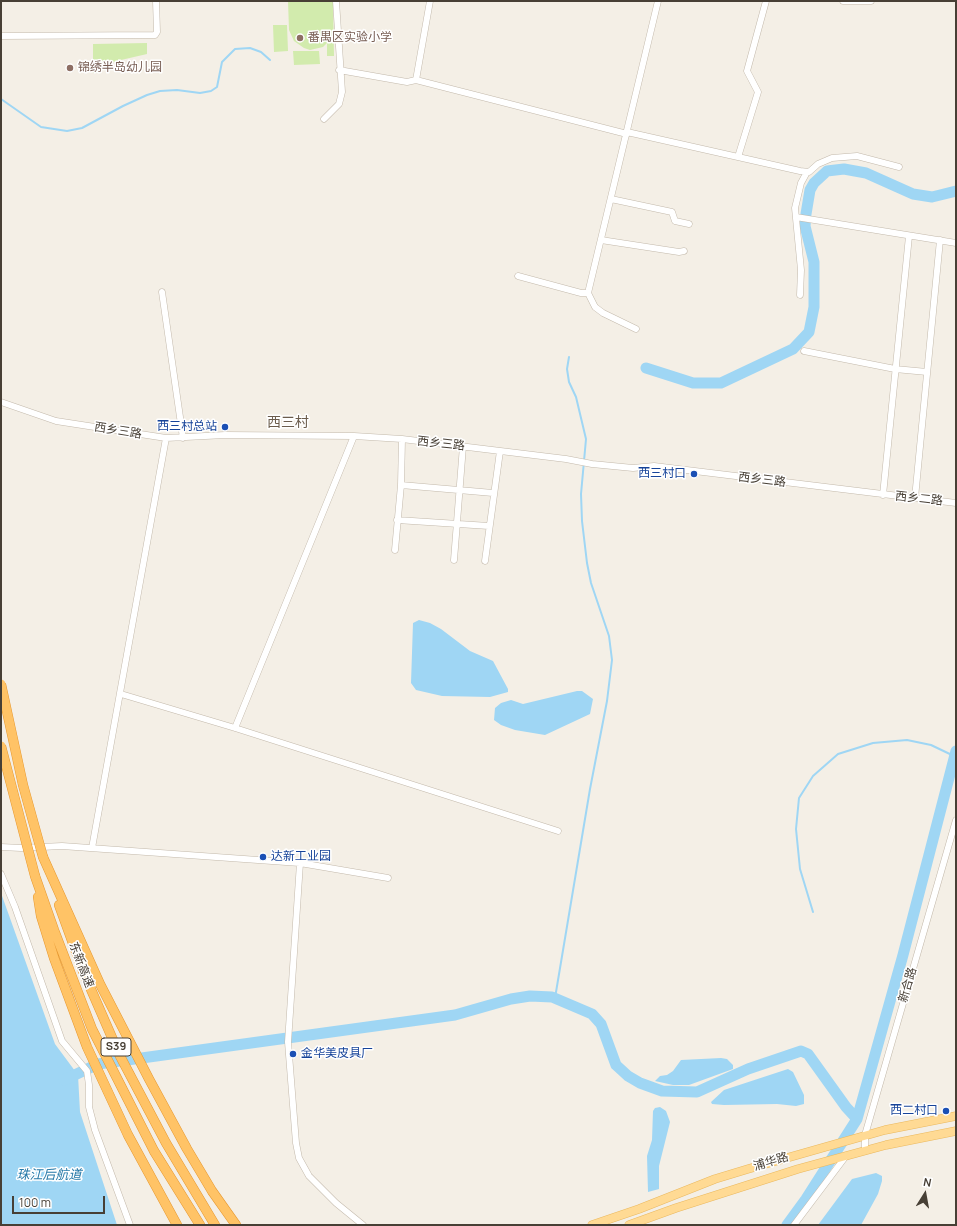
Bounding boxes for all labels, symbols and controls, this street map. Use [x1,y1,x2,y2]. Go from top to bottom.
place label: 番禺区实验小学 [308,31,392,45]
marker: 番禺区实验小学 [295,33,305,43]
place label: 锦绣半岛幼儿园 [78,61,162,75]
marker: 锦绣半岛幼儿园 [65,63,75,73]
district label: 西三村 [267,415,309,431]
street label: 西乡三路 [93,420,143,442]
place label: 西三村总站 [157,420,217,434]
marker: 西三村总站 [220,422,230,432]
street label: 西乡三路 [416,434,466,454]
place label: 西三村口 [638,467,686,481]
marker: 西三村口 [689,469,699,479]
street label: 西乡三路 [737,470,787,490]
street label: 西乡二路 [894,489,944,509]
place label: 达新工业园 [271,850,331,864]
marker: 达新工业园 [258,852,268,862]
street label: 东新高速 [66,940,96,990]
street label: 新合路 [896,966,920,1004]
road number: S39 [101,1038,131,1056]
place label: 金华美皮具厂 [301,1047,373,1061]
marker: 金华美皮具厂 [288,1049,298,1059]
place label: 西二村口 [890,1104,938,1118]
marker: 西二村口 [941,1106,951,1116]
street label: 浦华路 [752,1150,790,1174]
water label: 珠江后航道 [17,1167,81,1183]
north arrow [905,1174,945,1214]
text: N [922,1174,933,1190]
scale bar [14,1188,107,1214]
text: 100 m [19,1194,51,1211]

